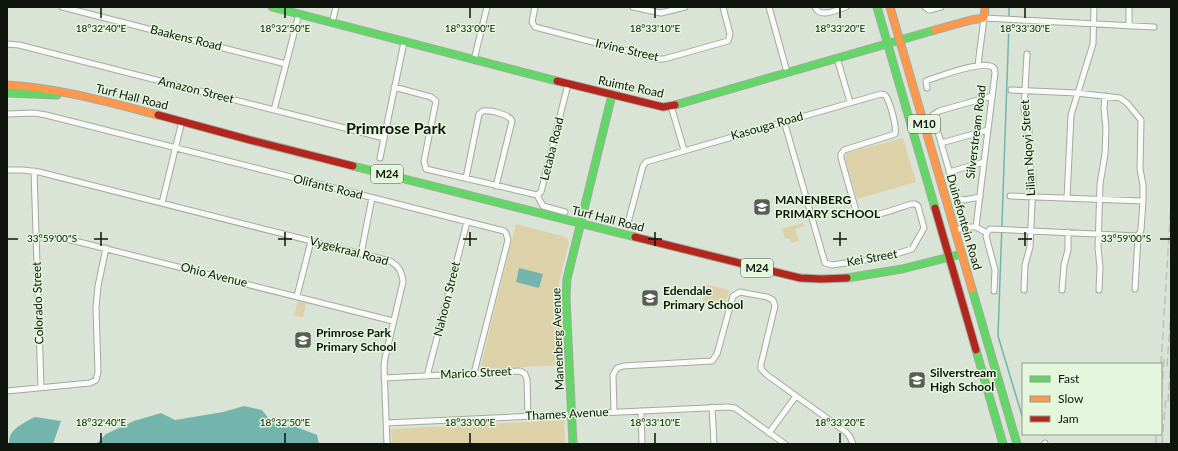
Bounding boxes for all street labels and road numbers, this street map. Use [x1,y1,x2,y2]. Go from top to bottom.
street label: Baakens Road [149,21,223,54]
street label: Irvine Street [594,35,661,64]
street label: Ruimte Road [597,72,665,101]
street label: Amazon Street [157,73,236,106]
street label: Turf Hall Road [94,80,170,113]
street label: Silverstream Road [962,84,989,180]
street label: Lilian Nqoyi Street [1017,99,1038,197]
street label: Kasouga Road [729,108,805,143]
road number: M10 [908,115,940,133]
street label: Letaba Road [536,116,567,182]
road number: M24 [371,165,403,183]
street label: Olifants Road [292,171,364,202]
street label: Duinefontein Road [944,172,985,271]
street label: Turf Hall Road [570,202,646,235]
street label: Vygekraal Road [308,233,390,268]
street label: Kei Street [845,246,899,269]
street label: Ohio Avenue [179,259,249,290]
street label: Nahoon Street [430,259,463,338]
road number: M24 [741,259,773,277]
street label: Colorado Street [29,261,46,345]
street label: Manenberg Avenue [548,287,567,391]
street label: Marico Street [440,363,513,382]
street label: Thames Avenue [525,404,609,423]

